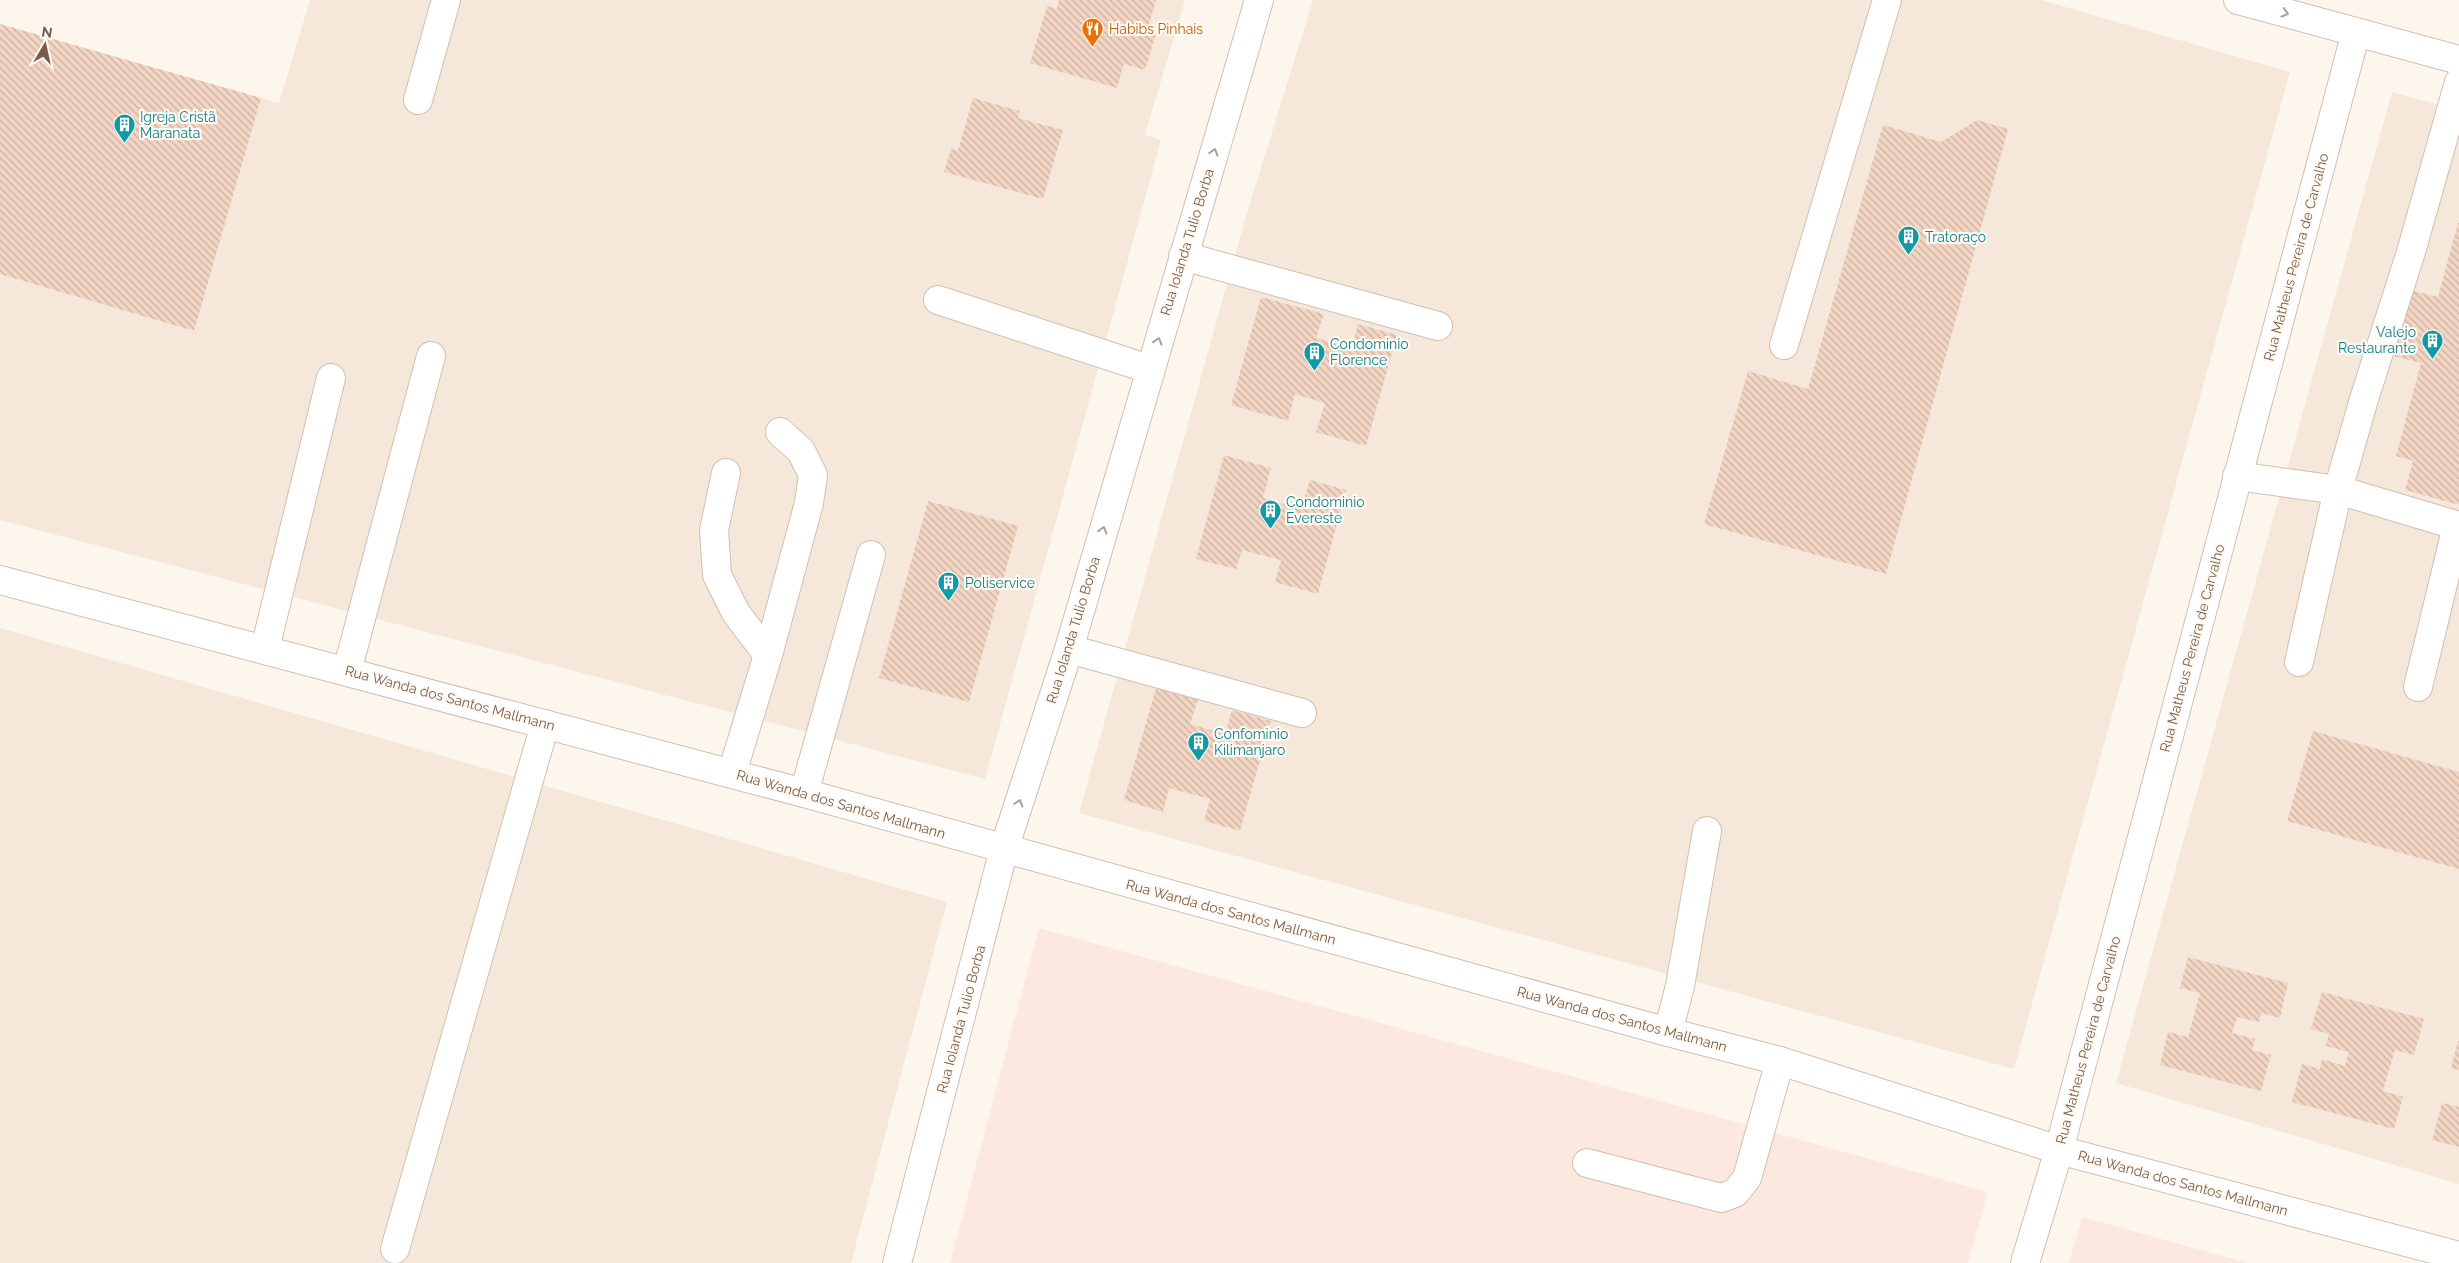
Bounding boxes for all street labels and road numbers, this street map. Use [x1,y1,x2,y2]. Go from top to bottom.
street label: Rua Matheus Pereira de Carvalho [2260,151,2332,363]
street label: Rua Iolanda Tulio Borba [1157,167,1217,317]
street label: Rua Matheus Pereira de Carvalho [2156,542,2228,754]
street label: Rua Iolanda Tulio Borba [1043,555,1103,705]
street label: Rua Wanda dos Santos Mallmann [343,662,557,734]
street label: Rua Wanda dos Santos Mallmann [735,766,947,842]
street label: Rua Wanda dos Santos Mallmann [1124,876,1338,948]
street label: Rua Matheus Pereira de Carvalho [2052,934,2124,1146]
street label: Rua Iolanda Tulio Borba [934,943,988,1095]
street label: Rua Wanda dos Santos Mallmann [1515,983,1729,1055]
street label: Rua Wanda dos Santos Mallmann [2076,1147,2290,1219]

